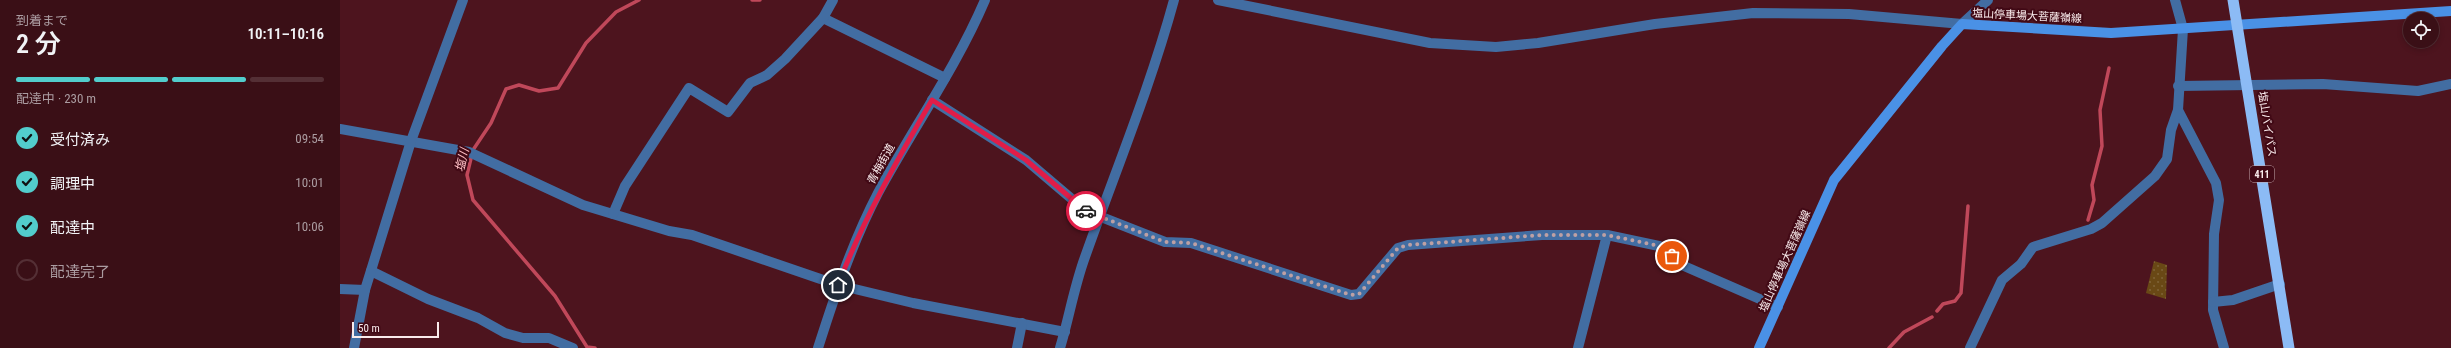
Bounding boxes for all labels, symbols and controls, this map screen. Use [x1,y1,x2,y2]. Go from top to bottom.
street label: 塩山停車場大菩薩嶺線 [1972,7,2082,25]
map controls [2403,12,2439,48]
button: locate [2403,12,2439,48]
text: 到着まで [16,13,68,28]
text: 10:11–10:16 [247,25,324,43]
text: 2 分 [16,29,61,59]
street label: 塩山バイパス [2255,90,2279,158]
text: 配達中 · 230 m [16,91,96,106]
icon: check [16,127,38,149]
text: 受付済み [50,131,110,149]
text: 09:54 [295,131,324,146]
street label: 青梅街道 [865,142,897,186]
water label: 塩川 [452,145,472,173]
road number: 411 [2250,166,2274,182]
icon: check [16,171,38,193]
text: 調理中 [50,175,95,193]
text: 10:01 [295,175,324,190]
courier [1066,191,1106,231]
icon: car [1075,200,1097,222]
street label: 塩山停車場大菩薩嶺線 [1757,208,1813,314]
icon: check [16,215,38,237]
text: 配達中 [50,219,95,237]
text: 10:06 [295,219,324,234]
pin [1655,239,1689,273]
icon: bag [1661,245,1683,267]
text: 配達完了 [50,263,110,281]
pin [821,268,855,302]
icon: home [827,274,849,296]
scale bar [352,320,439,339]
text: 50 m [358,322,380,335]

